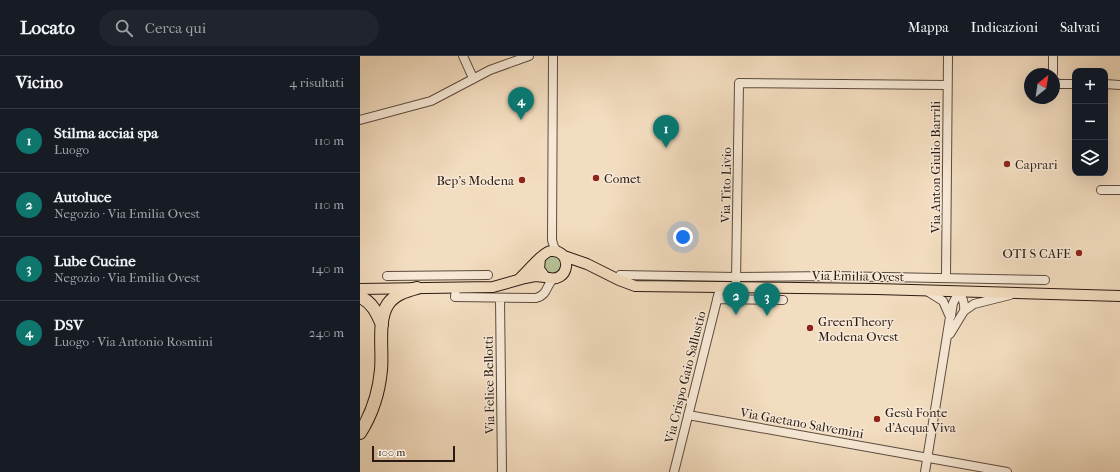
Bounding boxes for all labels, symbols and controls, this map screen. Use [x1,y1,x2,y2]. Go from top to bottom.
search box [99,10,379,46]
text: Locato [20,17,75,39]
icon: search [113,17,135,39]
text: Cerca qui [145,19,206,37]
text: Mappa [908,19,949,36]
text: Indicazioni [971,19,1038,36]
text: Salvati [1060,19,1100,36]
north arrow [1024,68,1060,104]
map controls [1072,68,1108,176]
button: + [1072,68,1108,104]
text: Vicino [16,72,63,92]
text: 4 risultati [289,75,344,90]
pin: 4 [508,87,534,120]
street label: Via Anton Giulio Barrili [928,101,943,234]
button: − [1072,104,1108,140]
pin: 1 [653,115,679,148]
text: Stilma acciai spa [54,124,158,142]
text: 1 [27,133,31,148]
text: 110 m [314,133,344,148]
button: layers [1072,140,1108,176]
text: Luogo [54,142,89,157]
street label: Via Tito Livio [718,147,734,224]
place label: Caprari [1015,157,1058,172]
marker: Caprari [1002,159,1012,169]
place label: Comet [604,171,641,186]
place label: Bep's Modena [436,173,515,188]
marker: Comet [591,173,601,183]
marker: Bep's Modena [517,175,527,185]
text: Autoluce [54,188,111,206]
text: 2 [26,197,32,212]
text: 110 m [314,197,344,212]
text: Negozio · Via Emilia Ovest [54,206,200,221]
your location [673,227,693,247]
place label: OTI S CAFE [1002,246,1071,261]
marker: OTI S CAFE [1074,248,1084,258]
text: Lube Cucine [54,252,136,270]
text: 3 [26,261,32,276]
text: 140 m [311,261,344,276]
street label: Via Emilia Ovest [811,268,905,284]
text: Negozio · Via Emilia Ovest [54,270,200,285]
pin: 2 [723,282,749,315]
pin: 3 [754,283,780,316]
street label: Via Crispo Gaio Sallustio [661,309,709,446]
place label: GreenTheory Modena Ovest [818,314,899,344]
text: DSV [54,316,83,334]
marker: GreenTheory Modena Ovest [805,323,815,333]
text: 4 [25,325,33,340]
text: 240 m [309,325,344,340]
text: Luogo · Via Antonio Rosmini [54,334,213,349]
street label: Via Felice Bellotti [481,336,497,435]
street label: Via Gaetano Salvemini [738,405,865,441]
place label: Gesù Fonte d'Acqua Viva [885,405,957,435]
marker: Gesù Fonte d'Acqua Viva [872,414,882,424]
scale bar [372,444,455,463]
text: 100 m [378,446,406,459]

